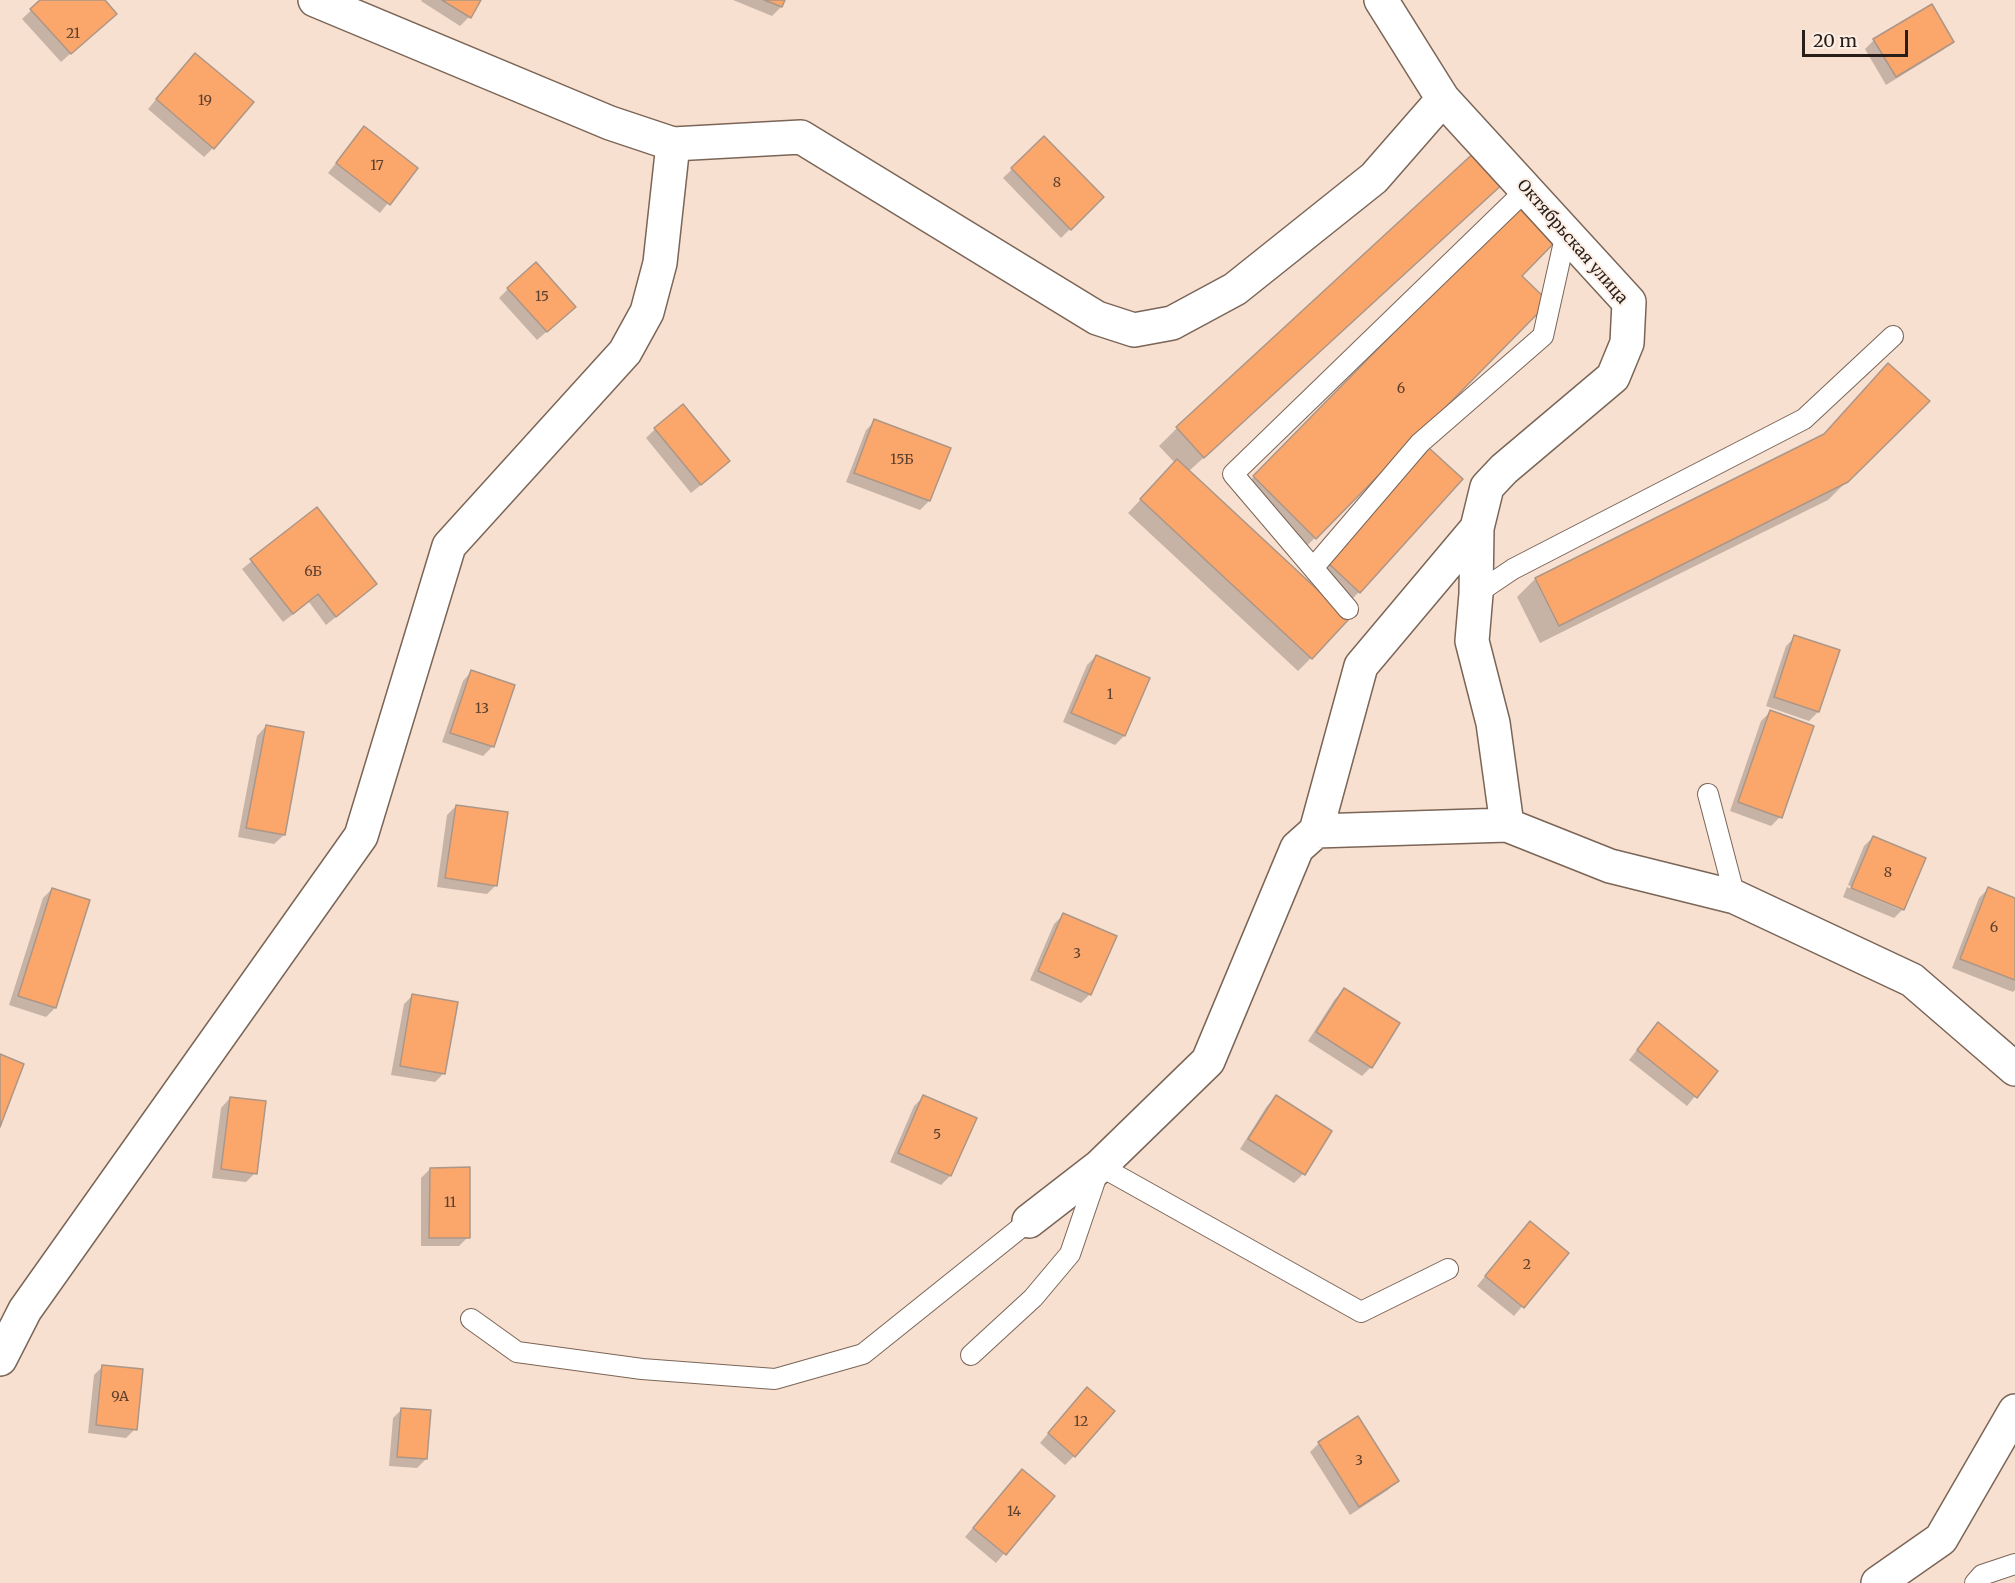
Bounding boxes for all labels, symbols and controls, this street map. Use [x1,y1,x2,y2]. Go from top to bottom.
scale bar [1805,18,1912,56]
house number: 21 [66,26,80,42]
text: 20 m [1813,29,1857,52]
house number: 19 [198,93,212,109]
house number: 17 [370,158,384,174]
house number: 8 [1053,175,1061,191]
street label: Октябрьская улица [1513,176,1631,308]
house number: 15 [535,289,549,305]
house number: 6 [1397,381,1405,397]
house number: 15Б [890,452,914,468]
house number: 6Б [304,564,322,580]
house number: 1 [1107,687,1113,703]
house number: 13 [475,701,489,717]
house number: 8 [1884,865,1892,881]
house number: 6 [1990,920,1998,936]
house number: 3 [1073,946,1081,962]
house number: 5 [933,1127,941,1143]
house number: 11 [444,1195,456,1211]
house number: 2 [1523,1257,1531,1273]
house number: 9А [111,1389,129,1405]
house number: 12 [1074,1414,1088,1430]
house number: 3 [1355,1453,1363,1469]
house number: 14 [1007,1504,1021,1520]

